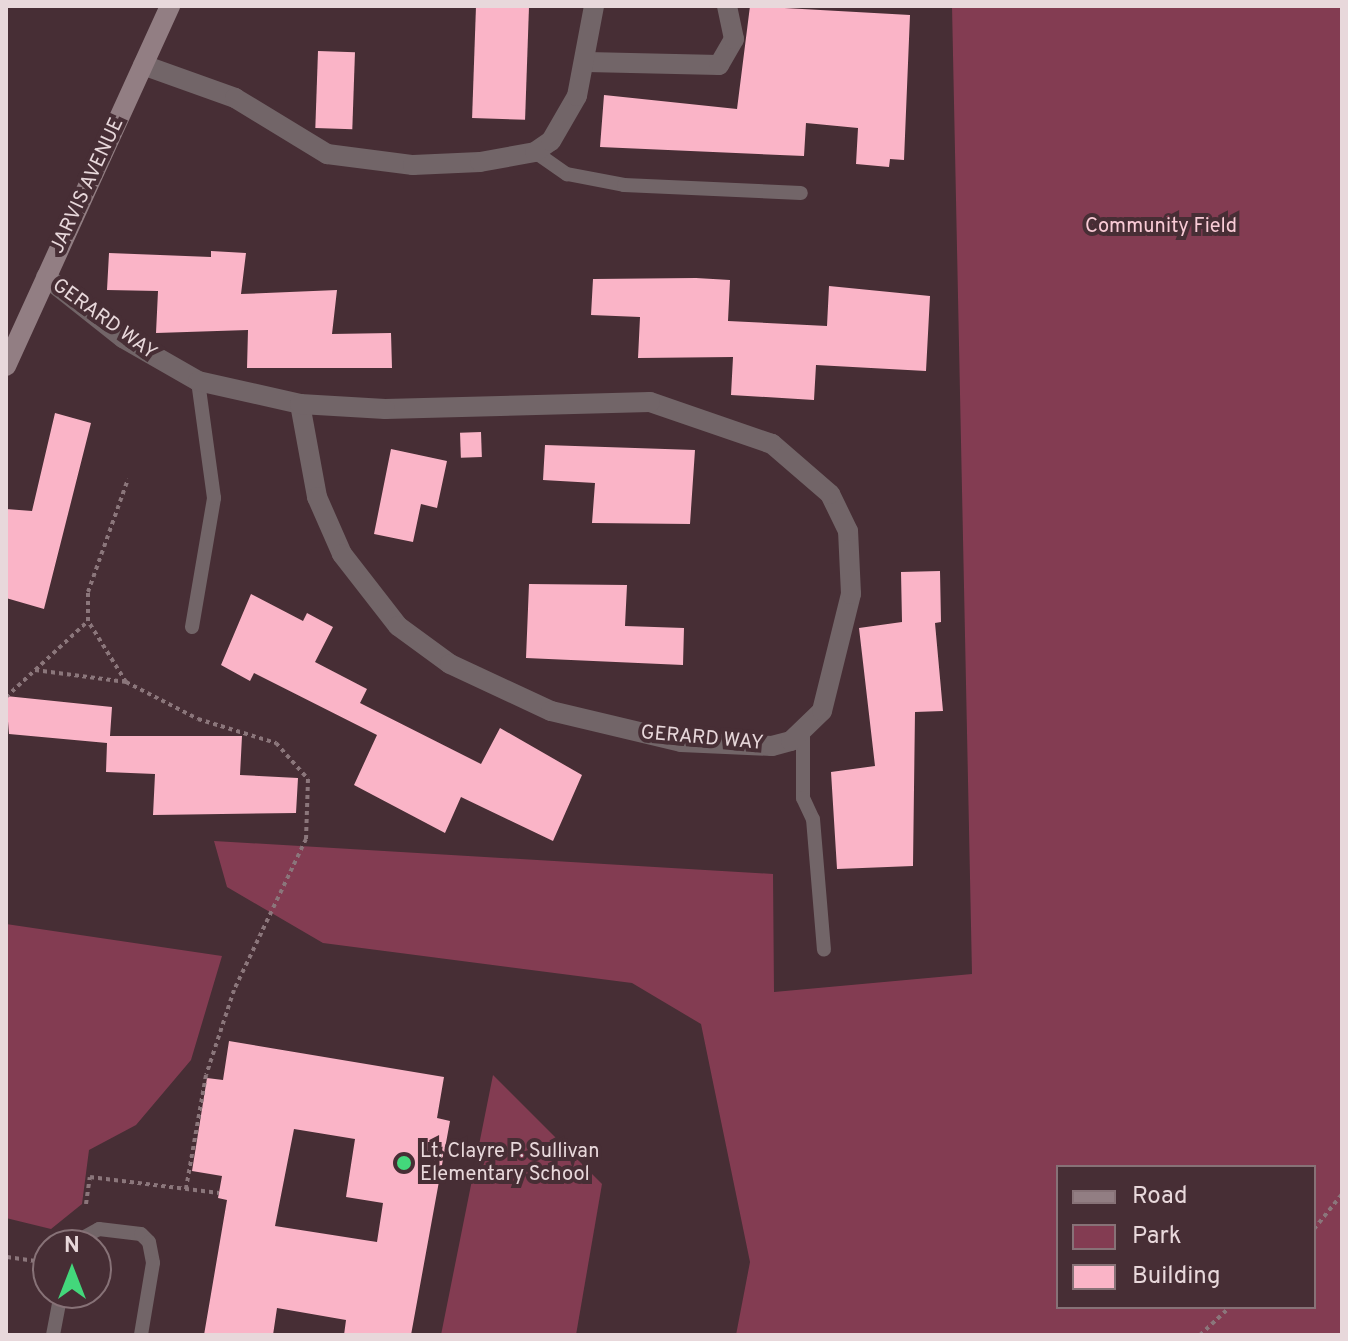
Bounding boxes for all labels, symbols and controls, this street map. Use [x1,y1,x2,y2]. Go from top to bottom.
street label: JARVIS AVENUE [46,114,130,258]
park label: Community Field [1085,215,1237,239]
street label: GERARD WAY [47,274,161,366]
street label: GERARD WAY [639,722,765,756]
place label: Lt. Clayre P. Sullivan Elementary School [420,1140,599,1187]
marker: Lt. Clayre P. Sullivan Elementary School [395,1154,413,1172]
legend [1056,1165,1316,1309]
text: Road [1132,1182,1188,1212]
text: Park [1132,1222,1182,1252]
north arrow [32,1229,112,1309]
text: N [64,1233,80,1260]
text: Building [1132,1262,1221,1292]

